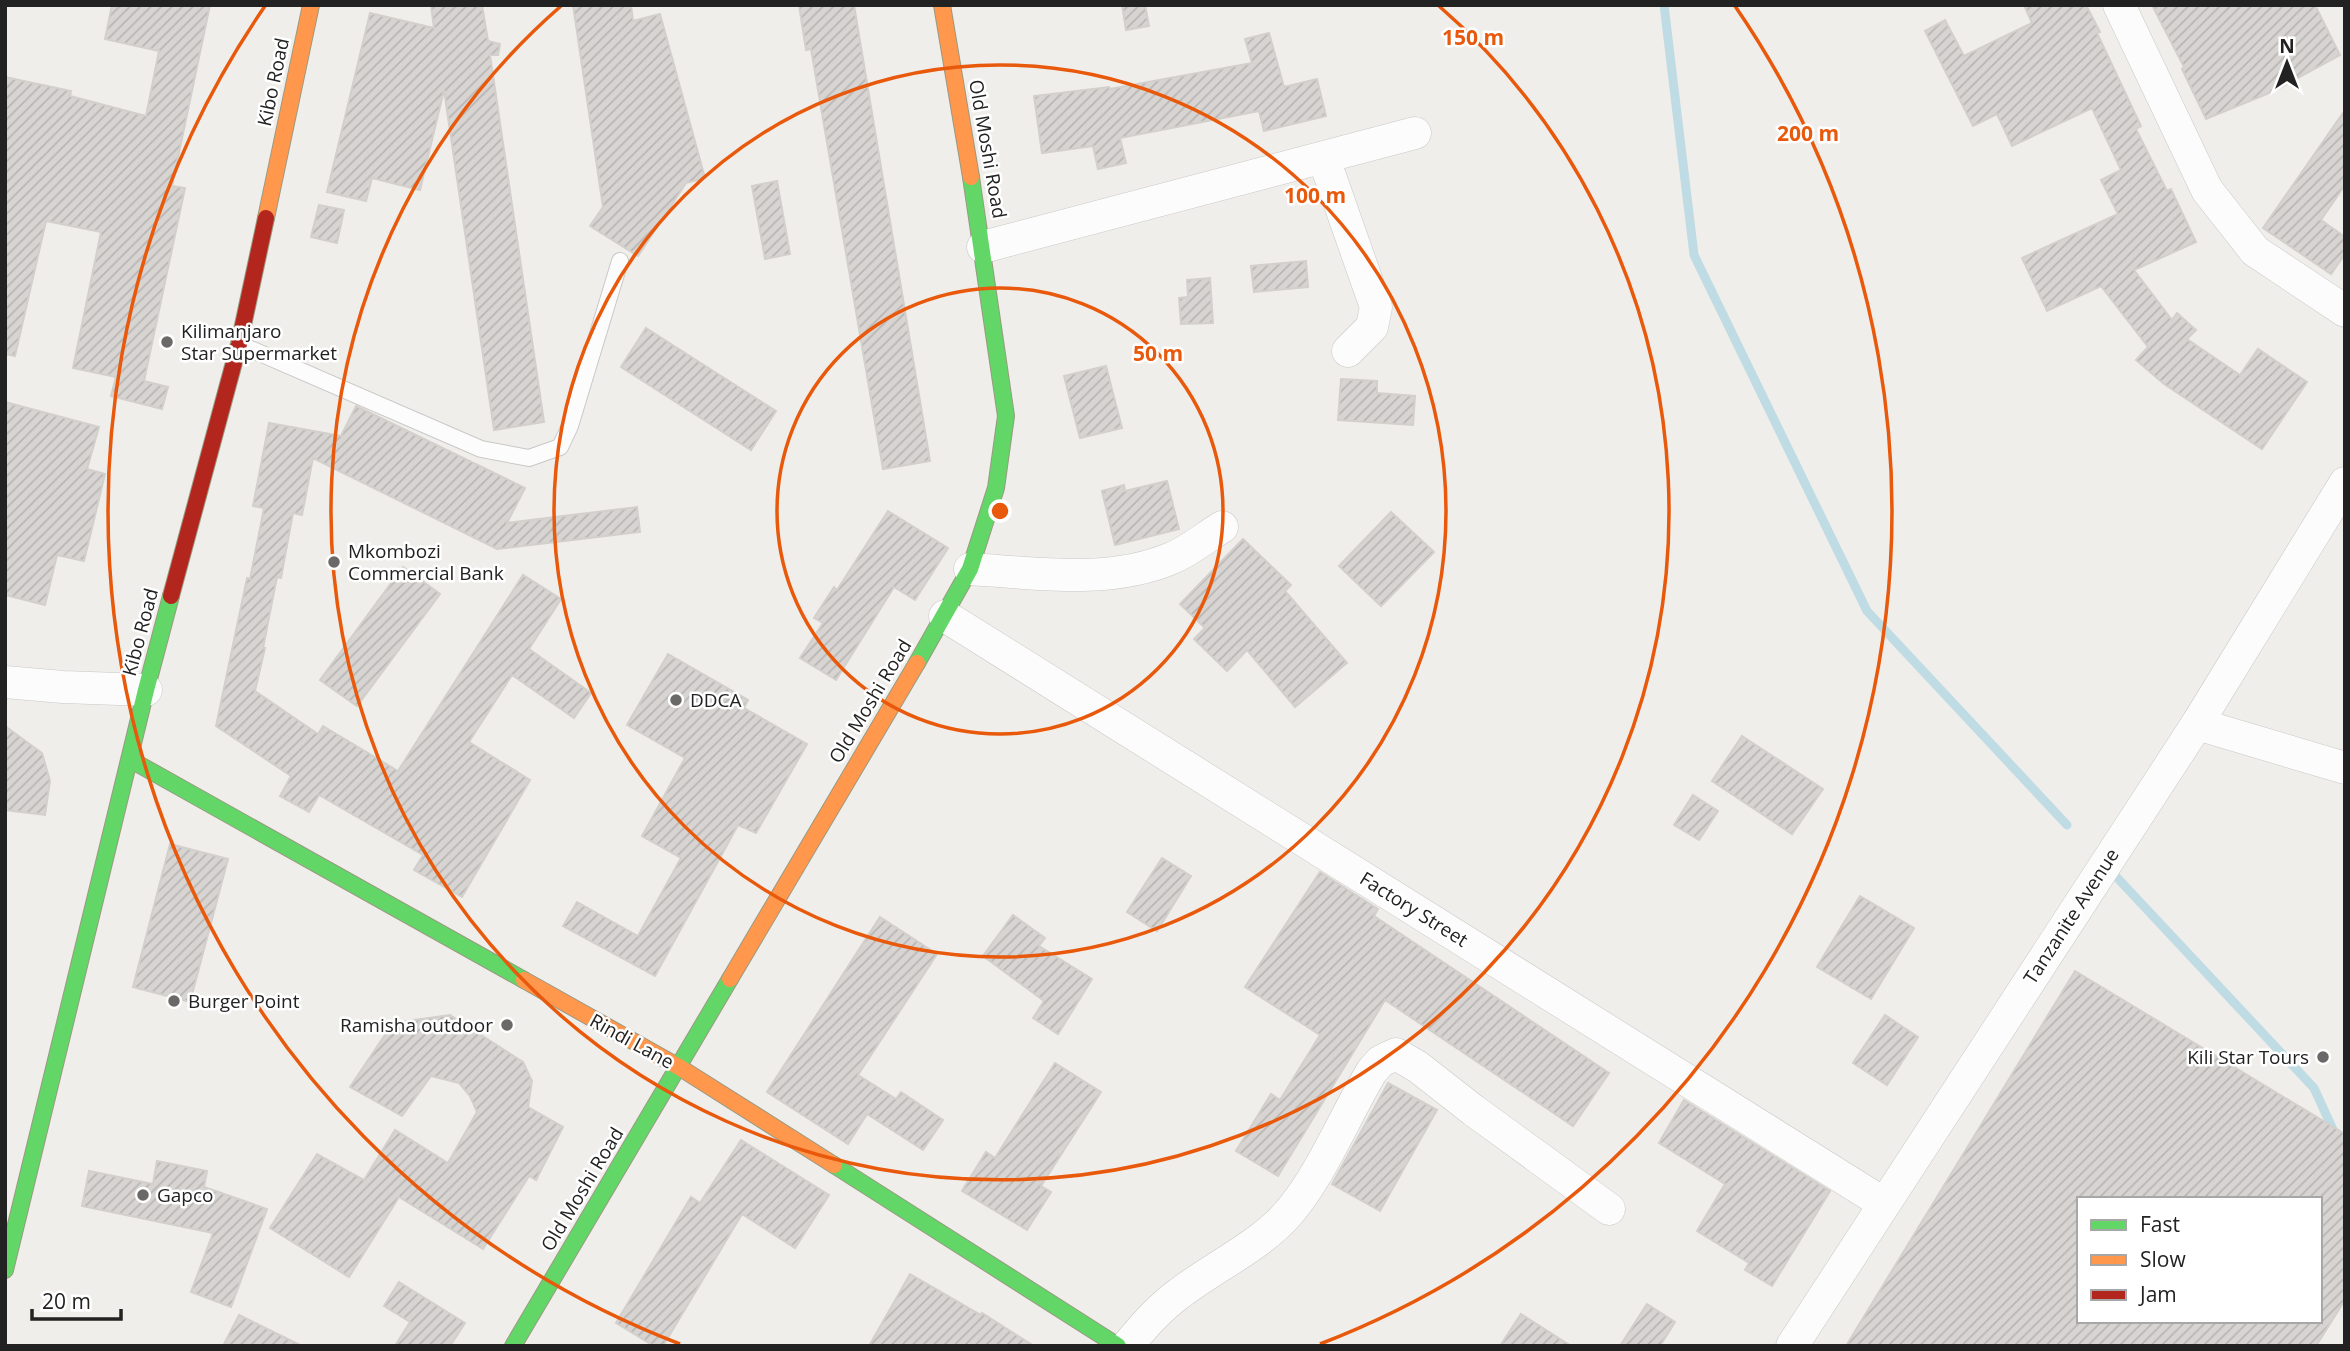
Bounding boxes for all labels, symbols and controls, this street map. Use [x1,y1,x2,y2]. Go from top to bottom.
text: 150 m [1442,23,1504,51]
north arrow [2252,28,2322,98]
text: N [2279,33,2295,59]
street label: Kibo Road [251,35,295,129]
street label: Old Moshi Road [963,78,1013,220]
text: 200 m [1777,119,1839,147]
text: 100 m [1284,181,1346,209]
place label: Kilimanjaro Star Supermarket [181,318,337,366]
marker: Kilimanjaro Star Supermarket [159,334,175,350]
text: 50 m [1133,339,1183,367]
centre of rings [988,499,1012,523]
place label: Mkombozi Commercial Bank [348,538,504,586]
marker: Mkombozi Commercial Bank [326,554,342,570]
street label: Kibo Road [116,585,164,679]
street label: Old Moshi Road [823,634,917,768]
place label: DDCA [690,687,742,713]
marker: DDCA [668,692,684,708]
street label: Tanzanite Avenue [2017,843,2125,989]
street label: Factory Street [1355,865,1473,953]
place label: Burger Point [188,988,300,1014]
marker: Burger Point [166,993,182,1009]
street label: Rindi Lane [585,1007,679,1075]
place label: Ramisha outdoor [340,1012,493,1038]
marker: Ramisha outdoor [499,1017,515,1033]
place label: Kili Star Tours [2187,1044,2309,1070]
marker: Kili Star Tours [2315,1049,2331,1065]
street label: Old Moshi Road [535,1122,629,1256]
place label: Gapco [157,1182,214,1208]
marker: Gapco [135,1187,151,1203]
legend [2077,1197,2322,1323]
text: Fast [2140,1210,2180,1238]
text: Slow [2140,1245,2186,1273]
scale bar [32,1278,121,1322]
text: Jam [2138,1280,2177,1308]
text: 20 m [42,1287,91,1315]

